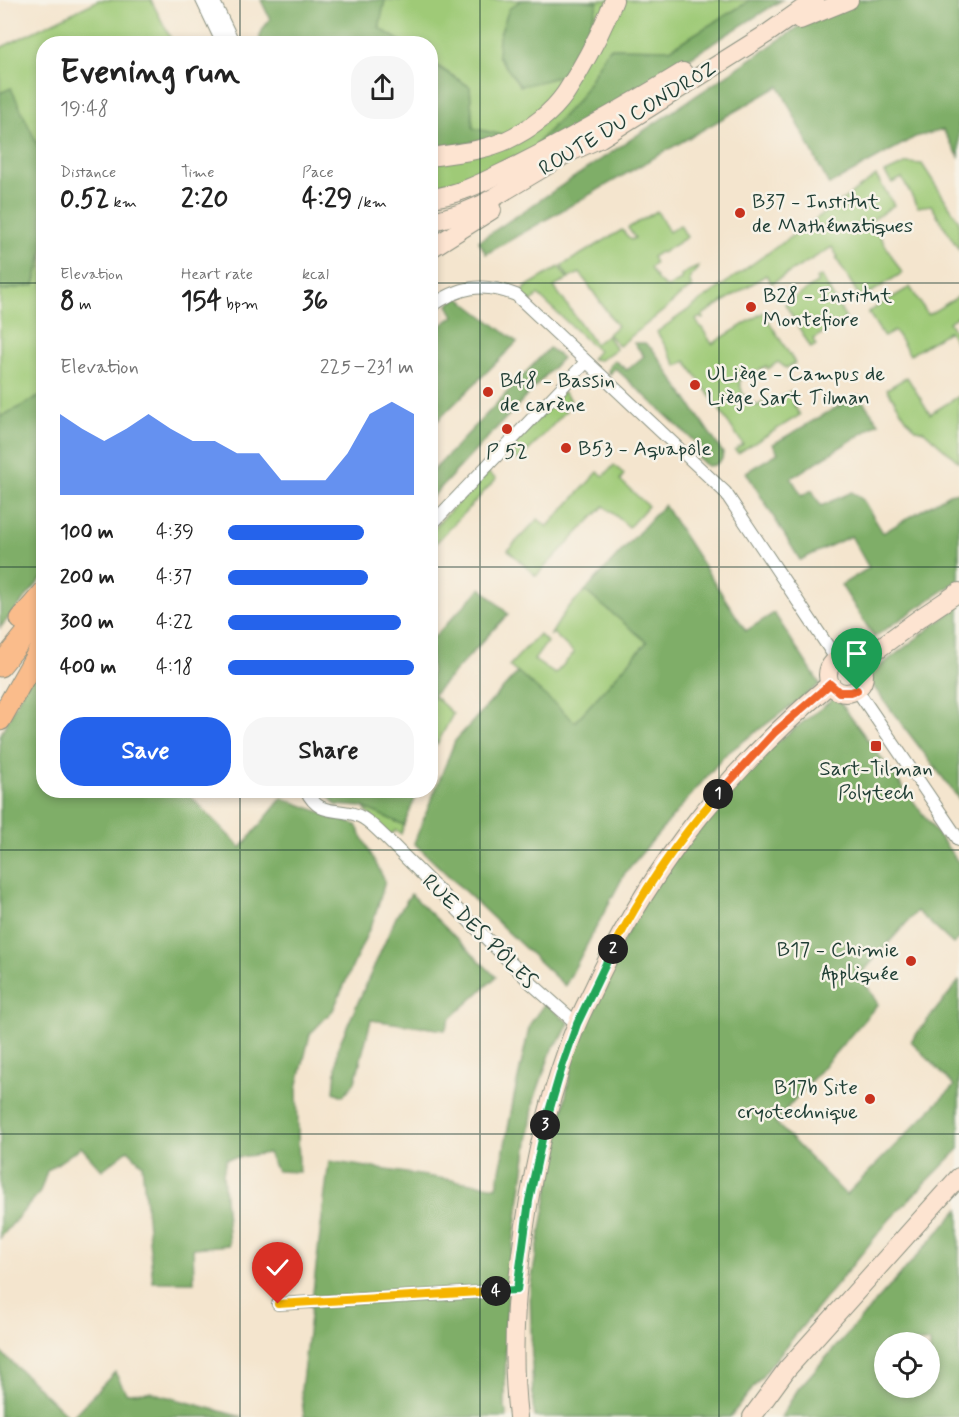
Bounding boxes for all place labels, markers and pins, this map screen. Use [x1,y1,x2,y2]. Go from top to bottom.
place label: B37 - Institut de Mathématiques [752,188,913,240]
marker: B37 - Institut de Mathématiques [733,206,747,220]
place label: B28 - Institut Montefiore [763,282,893,334]
marker: B28 - Institut Montefiore [744,300,758,314]
place label: ULiège - Campus de Liège Sart Tilman [707,360,885,412]
place label: B48 - Bassin de carène [500,367,615,419]
marker: ULiège - Campus de Liège Sart Tilman [688,378,702,392]
marker: B48 - Bassin de carène [481,385,495,399]
marker: P 52 [500,422,514,436]
place label: B53 - Aquapôle [578,435,712,463]
place label: P 52 [486,438,528,466]
marker: B53 - Aquapôle [559,441,573,455]
pin [831,628,882,690]
marker: Sart-Tilman Polytech [869,739,883,753]
place label: Sart-Tilman Polytech [819,755,933,807]
pin: 1 [703,779,733,809]
pin: 2 [598,934,628,964]
place label: B17 - Chimie Appliquée [777,936,899,989]
marker: B17 - Chimie Appliquée [904,954,918,968]
place label: B17b Site cryotechnique [737,1074,858,1126]
marker: B17b Site cryotechnique [863,1092,877,1106]
pin: 3 [530,1110,560,1140]
pin [252,1242,303,1304]
pin: 4 [481,1276,511,1306]

